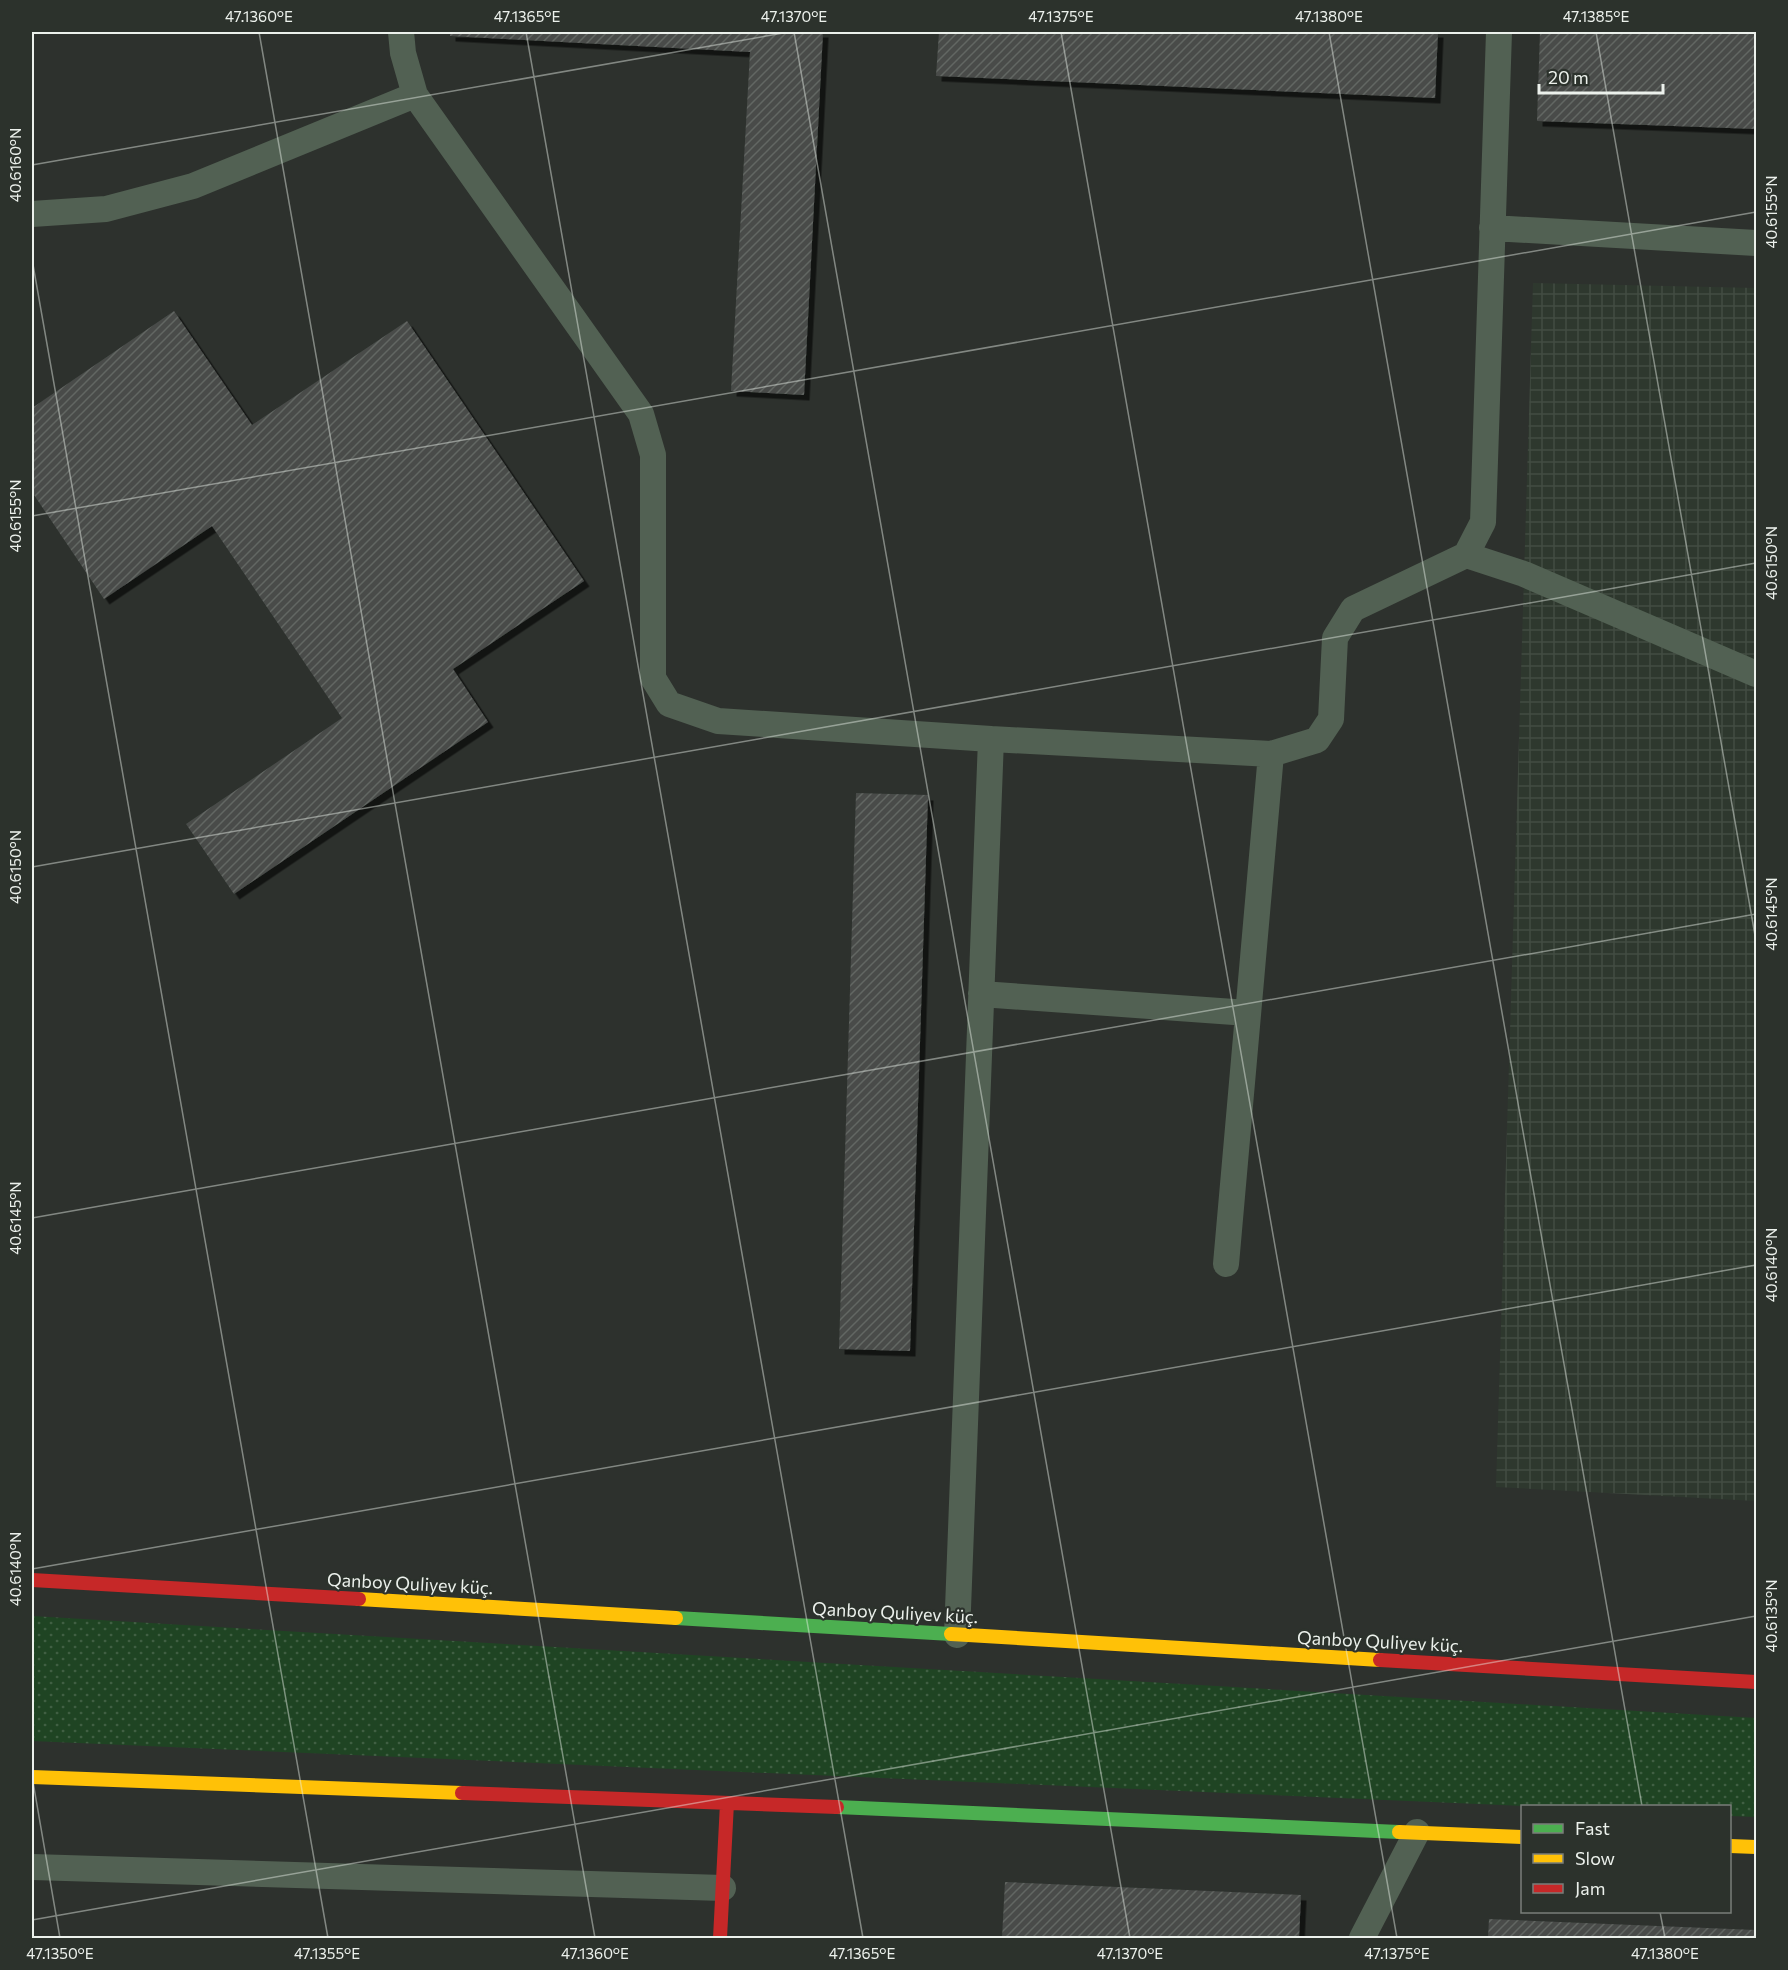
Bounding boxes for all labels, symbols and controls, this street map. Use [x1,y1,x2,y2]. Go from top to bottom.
text: 47.1360°E [225,7,293,25]
text: 47.1365°E [494,7,560,25]
text: 47.1370°E [761,7,827,25]
text: 47.1375°E [1028,7,1094,25]
text: 47.1380°E [1295,7,1363,25]
text: 47.1385°E [1563,7,1629,25]
scale bar [1539,57,1664,95]
text: 20 m [1548,66,1589,88]
text: 40.6160°N [6,128,24,202]
text: 40.6155°N [1762,176,1780,248]
text: 40.6155°N [6,480,24,552]
text: 40.6150°N [1762,526,1780,600]
text: 40.6150°N [6,830,24,904]
text: 40.6145°N [1762,877,1780,951]
text: 40.6145°N [6,1181,24,1255]
text: 40.6140°N [1762,1228,1780,1302]
text: 40.6140°N [6,1532,24,1606]
street label: Qanboy Quliyev küç. [327,1568,494,1598]
text: 40.6135°N [1762,1580,1780,1652]
street label: Qanboy Quliyev küç. [812,1597,979,1627]
street label: Qanboy Quliyev küç. [1297,1626,1464,1656]
legend [1521,1805,1731,1913]
text: Fast [1575,1817,1610,1839]
text: Slow [1575,1847,1615,1869]
text: Jam [1575,1877,1605,1899]
text: 47.1350°E [26,1944,94,1962]
text: 47.1355°E [294,1944,360,1962]
text: 47.1360°E [561,1944,629,1962]
text: 47.1365°E [829,1944,895,1962]
text: 47.1370°E [1097,1944,1163,1962]
text: 47.1375°E [1364,1944,1430,1962]
text: 47.1380°E [1631,1944,1699,1962]

